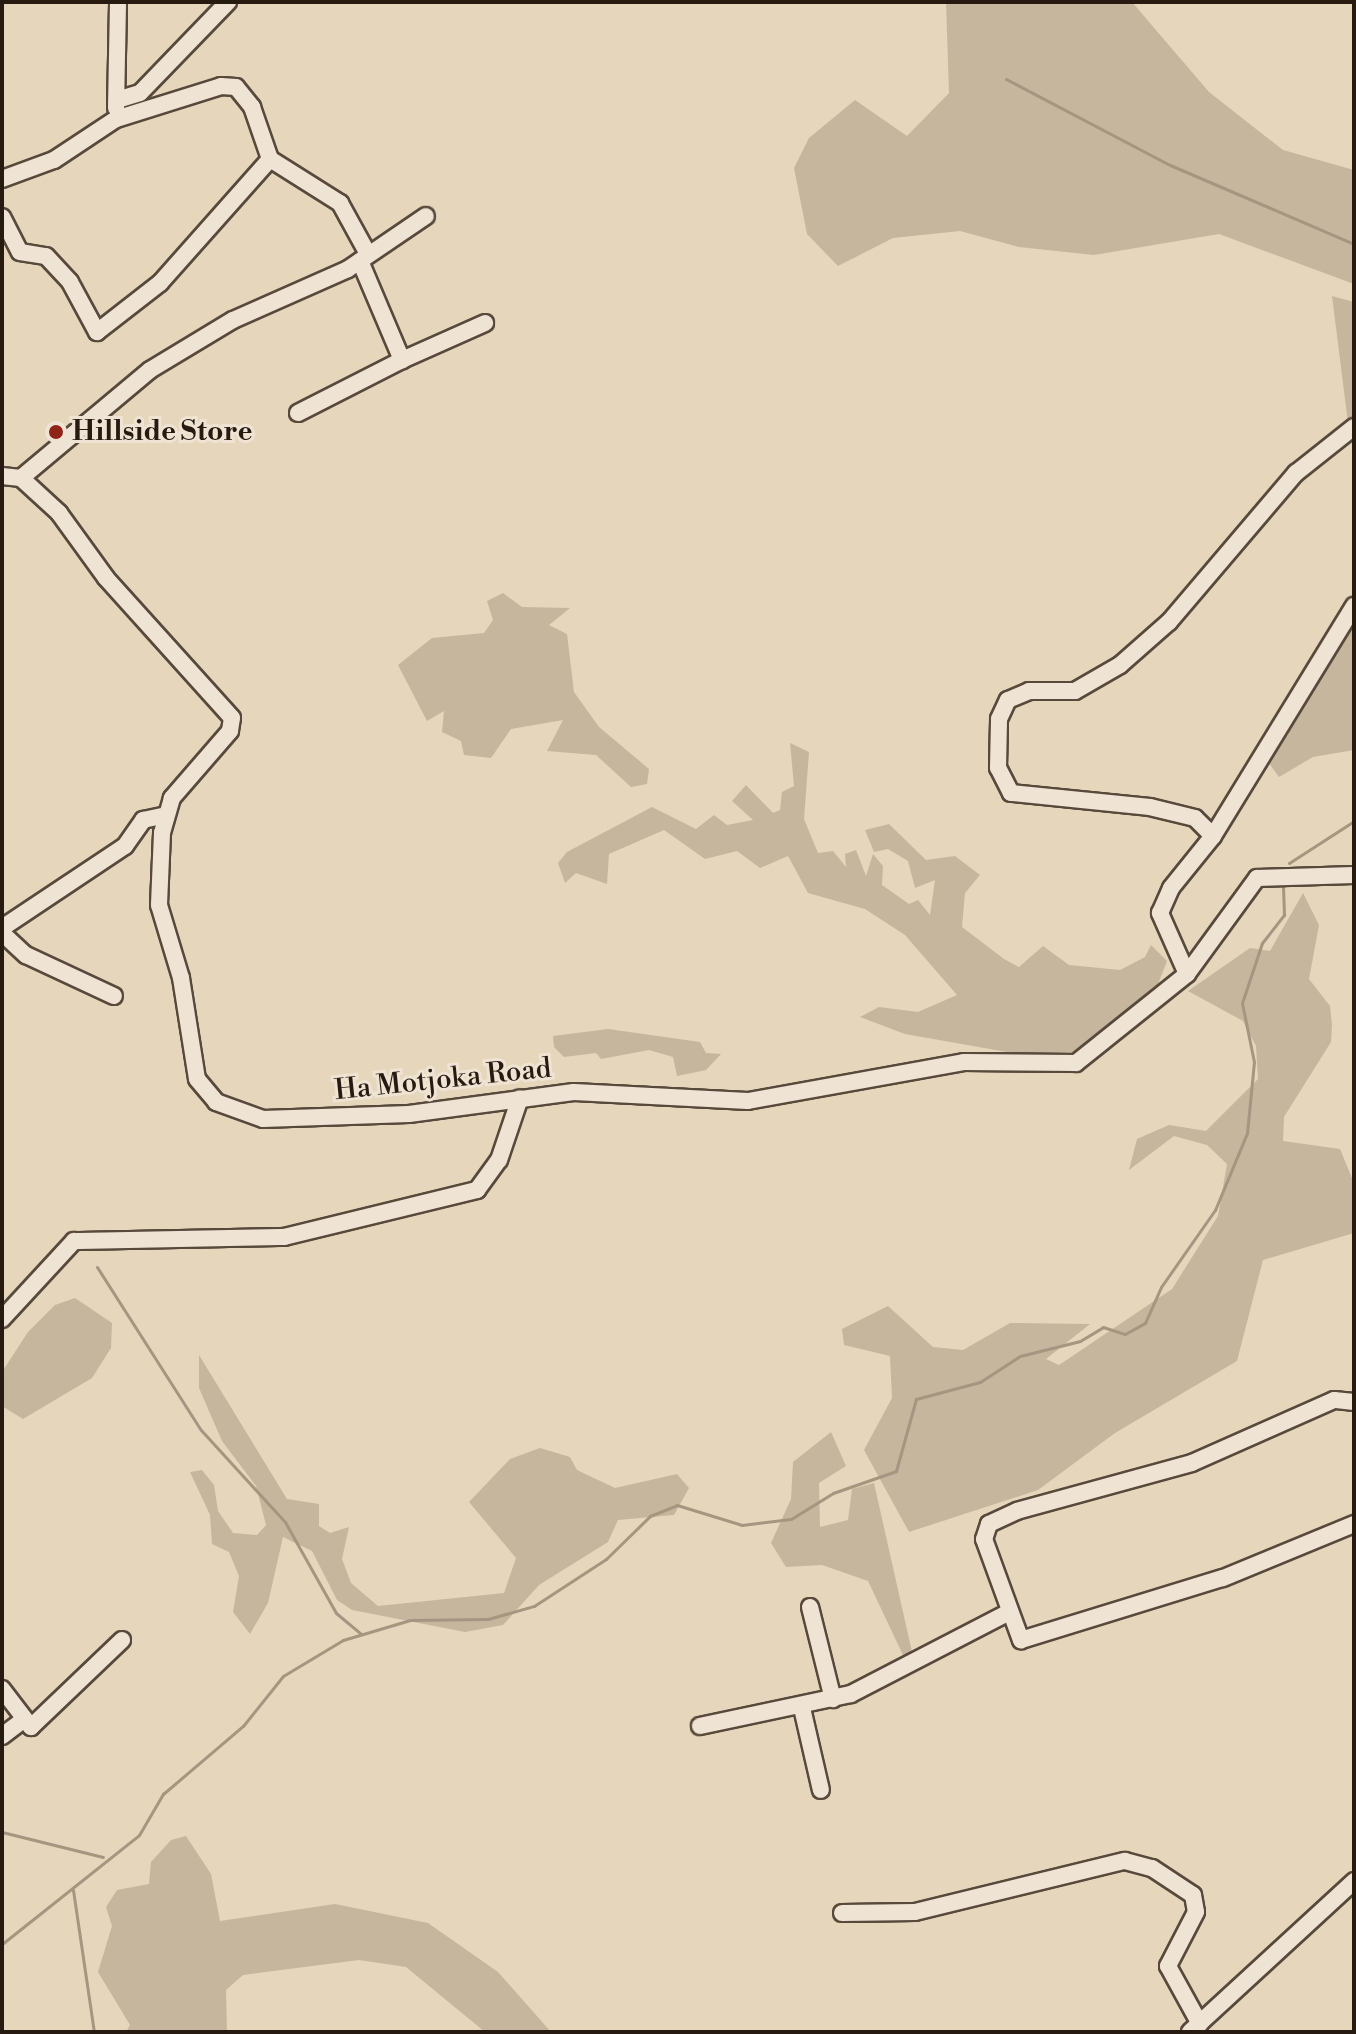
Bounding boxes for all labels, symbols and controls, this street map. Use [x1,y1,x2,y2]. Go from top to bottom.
place label: Hillside Store [72,415,252,449]
marker: Hillside Store [47,423,65,441]
street label: Ha Motjoka Road [333,1052,553,1108]

